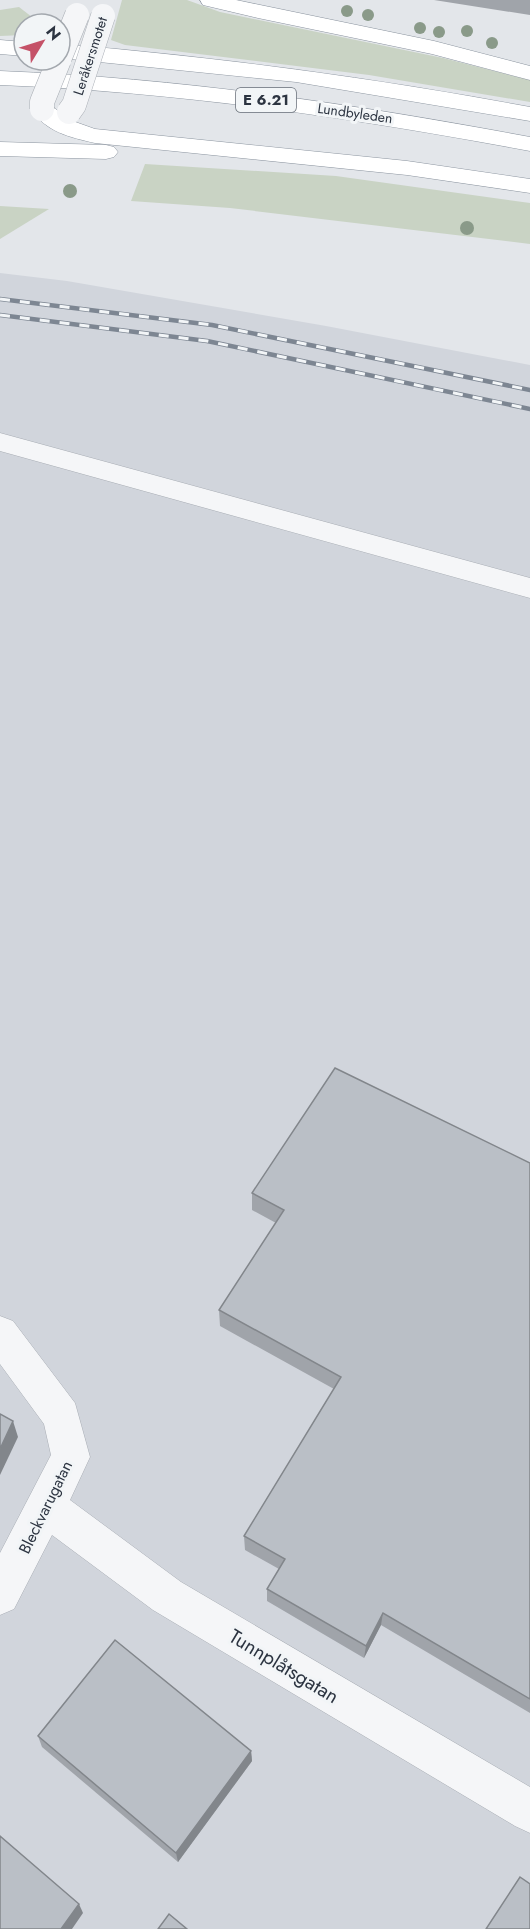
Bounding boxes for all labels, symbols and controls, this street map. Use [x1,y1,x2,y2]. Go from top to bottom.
north arrow [12,12,72,72]
street label: Leråkersmotet [68,14,112,98]
text: N [40,21,66,45]
road number: E 6.21 [236,88,296,112]
street label: Lundbyleden [316,98,394,128]
street label: Bleckvarugatan [13,1457,78,1558]
street label: Tunnplåtsgatan [223,1622,344,1711]

